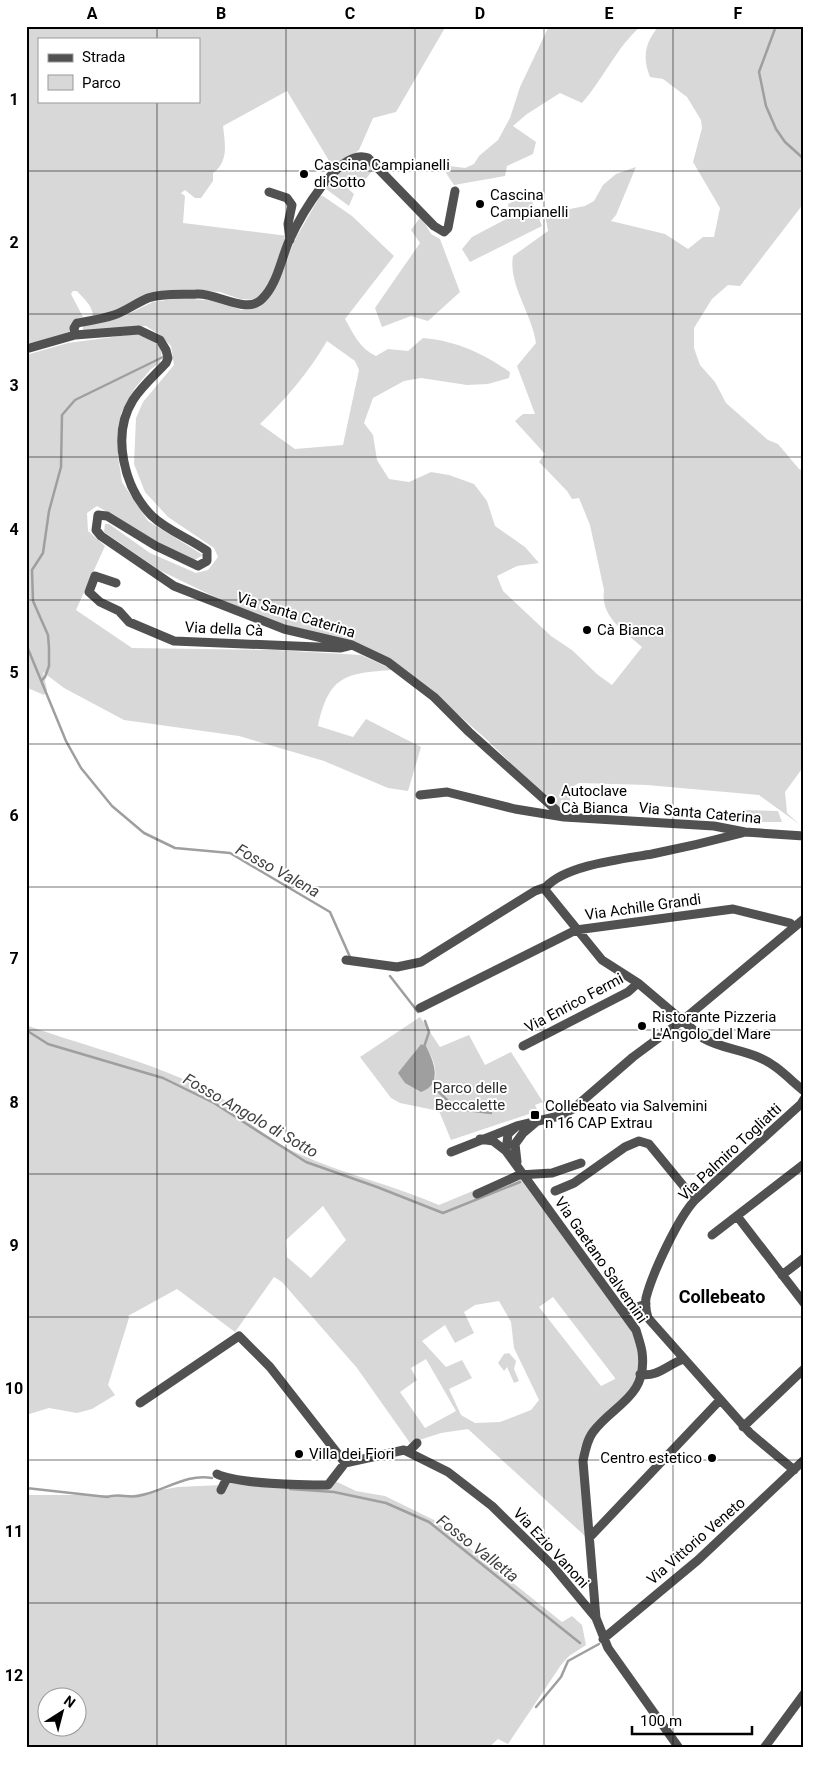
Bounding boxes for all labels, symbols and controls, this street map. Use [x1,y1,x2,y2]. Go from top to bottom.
text: A [87,4,98,23]
text: B [216,4,226,23]
text: C [345,4,355,23]
text: D [475,4,485,23]
text: E [605,4,614,23]
text: F [734,4,743,23]
legend [38,38,200,102]
text: Strada [82,48,125,66]
text: Parco [82,74,121,92]
text: 1 [9,90,19,109]
place label: Cascina Campianelli di Sotto [314,156,450,191]
marker: Cascina Campianelli di Sotto [298,168,310,180]
place label: Cascina Campianelli [490,186,569,221]
marker: Cascina Campianelli [474,198,486,210]
text: 2 [9,233,19,252]
text: 3 [9,376,19,395]
text: 4 [9,520,19,539]
street label: Via Santa Caterina [234,588,358,642]
street label: Via della Cà [184,618,264,640]
place label: Cà Bianca [597,621,664,639]
marker: Cà Bianca [581,624,593,636]
text: 5 [9,663,19,682]
place label: Autoclave Cà Bianca [561,782,628,817]
marker: Autoclave Cà Bianca [545,794,557,806]
street label: Via Santa Caterina [638,799,762,827]
text: 6 [9,806,19,825]
water label: Fosso Valena [232,840,323,901]
street label: Via Achille Grandi [584,890,702,924]
text: 7 [9,949,19,968]
street label: Via Enrico Fermi [522,970,626,1036]
place label: Ristorante Pizzeria L'Angolo del Mare [652,1008,776,1043]
marker: Ristorante Pizzeria L'Angolo del Mare [636,1020,648,1032]
water label: Fosso Angolo di Sotto [180,1069,322,1162]
park label: Parco delle Beccalette [433,1079,507,1114]
text: 8 [9,1093,19,1112]
place label: Collebeato via Salvemini n 16 CAP Extrau [545,1097,708,1132]
street label: Via Palmiro Togliatti [675,1100,785,1204]
marker: Collebeato via Salvemini n 16 CAP Extrau [529,1109,541,1121]
street label: Via Gaetano Salvemini [551,1194,651,1326]
text: 9 [9,1236,19,1255]
district label: Collebeato [679,1286,765,1307]
text: 10 [5,1379,23,1398]
place label: Villa dei Fiori [309,1445,394,1463]
marker: Villa dei Fiori [293,1448,305,1460]
place label: Centro estetico [600,1449,702,1467]
marker: Centro estetico [706,1452,718,1464]
street label: Via Vittorio Veneto [643,1493,749,1589]
street label: Via Ezio Vanoni [509,1504,593,1592]
water label: Fosso Valletta [433,1511,522,1586]
text: 11 [5,1522,23,1541]
text: 12 [5,1666,23,1685]
north arrow [38,1686,88,1736]
text: N [61,1692,78,1711]
scale bar [632,1704,752,1736]
text: 100 m [640,1712,682,1730]

